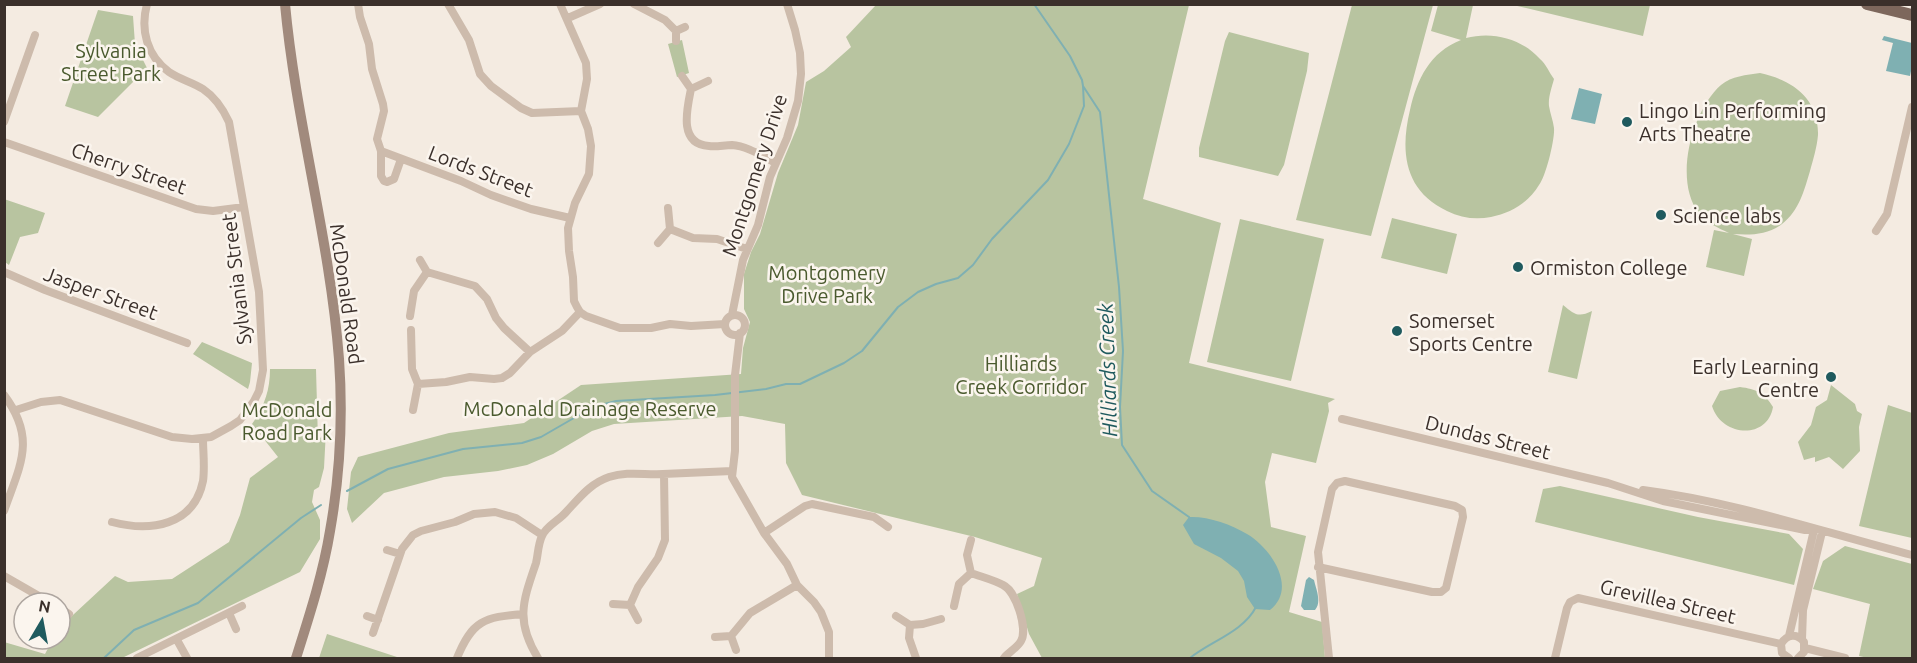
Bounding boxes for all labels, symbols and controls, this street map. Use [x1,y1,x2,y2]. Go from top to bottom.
park label: Sylvania Street Park [61,39,161,85]
street label: Montgomery Drive [717,91,791,259]
place label: Lingo Lin Performing Arts Theatre [1639,99,1826,145]
marker: Lingo Lin Performing Arts Theatre [1620,115,1634,129]
street label: Cherry Street [68,138,190,199]
street label: Lords Street [425,141,537,202]
place label: Science labs [1673,204,1781,227]
marker: Science labs [1654,208,1668,222]
street label: Sylvania Street [217,212,255,346]
street label: McDonald Road [326,222,368,366]
place label: Ormiston College [1530,256,1687,279]
marker: Ormiston College [1511,260,1525,274]
park label: Montgomery Drive Park [768,261,886,307]
street label: Jasper Street [41,262,161,324]
water label: Hilliards Creek [1093,302,1121,437]
place label: Somerset Sports Centre [1409,309,1533,355]
marker: Somerset Sports Centre [1390,324,1404,338]
park label: Hilliards Creek Corridor [955,352,1087,398]
place label: Early Learning Centre [1692,355,1819,401]
marker: Early Learning Centre [1824,370,1838,384]
park label: McDonald Drainage Reserve [463,397,717,420]
park label: McDonald Road Park [241,398,333,444]
street label: Dundas Street [1423,410,1553,464]
street label: Grevillea Street [1598,574,1738,628]
north arrow [12,591,72,651]
text: N [37,596,52,616]

